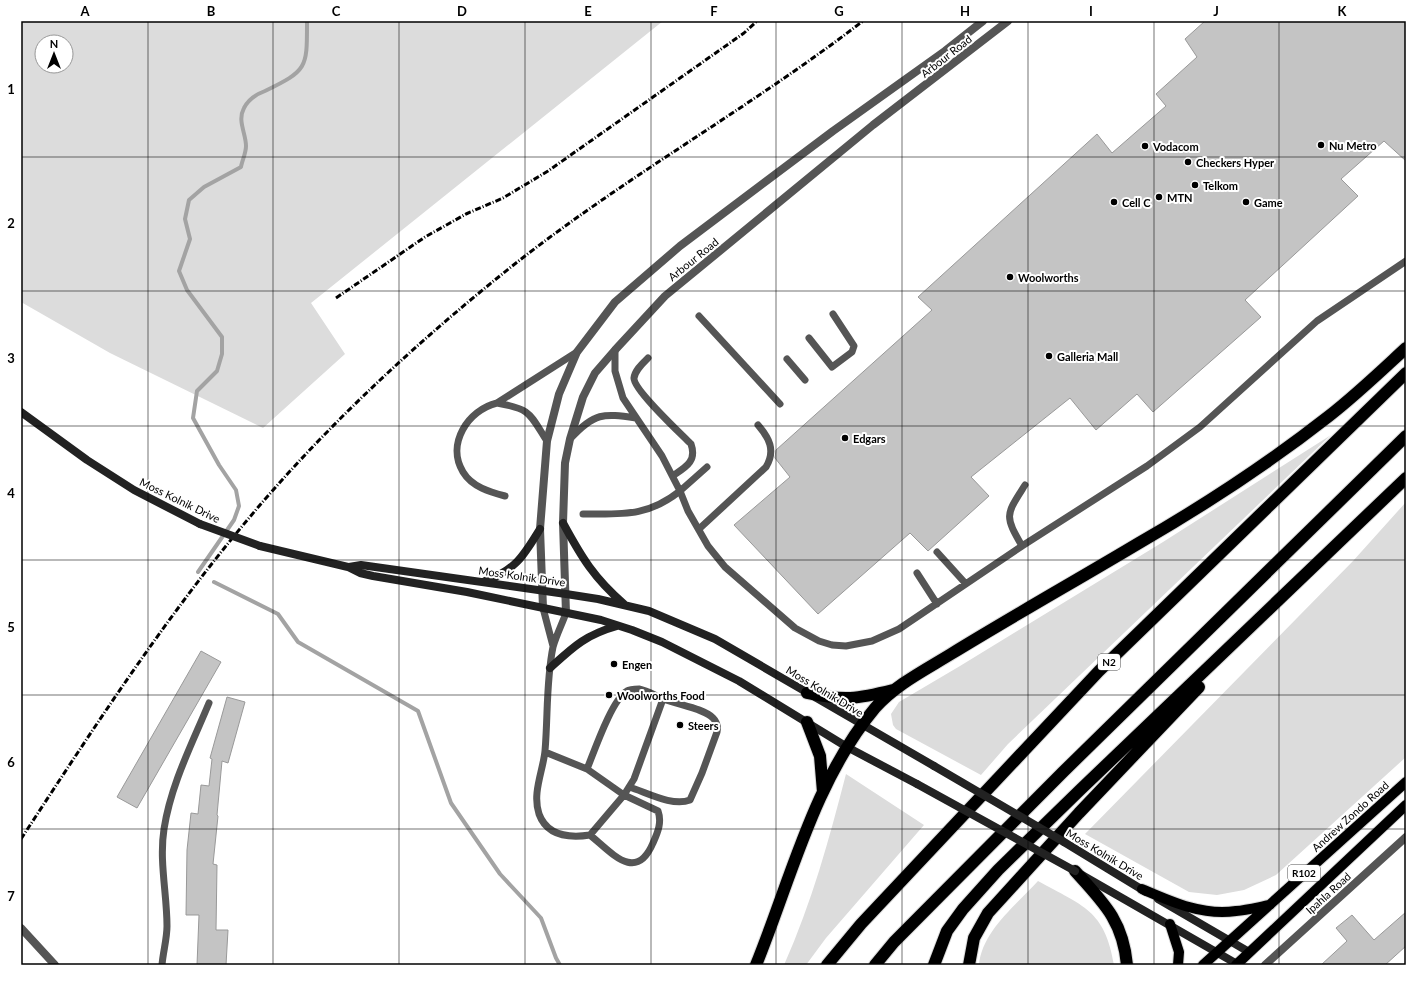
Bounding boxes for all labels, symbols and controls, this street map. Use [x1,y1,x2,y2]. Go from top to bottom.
text: A [79,3,90,19]
text: B [207,3,216,19]
text: C [332,3,341,19]
text: D [457,3,467,19]
text: E [584,3,592,19]
text: F [710,3,718,19]
text: G [834,3,844,19]
text: H [960,3,970,19]
text: I [1089,3,1093,19]
text: J [1213,3,1219,19]
text: K [1338,3,1348,19]
street label: Arbour Road [918,32,974,80]
north arrow [34,34,74,74]
text: N [50,37,58,50]
text: 1 [7,81,15,97]
place label: Nu Metro [1329,139,1377,152]
place label: Vodacom [1152,140,1199,153]
marker: Nu Metro [1316,140,1326,150]
marker: Vodacom [1140,141,1150,151]
place label: Checkers Hyper [1196,156,1275,169]
marker: Checkers Hyper [1183,157,1193,167]
place label: Telkom [1203,179,1238,192]
marker: Telkom [1190,180,1200,190]
place label: MTN [1167,191,1192,204]
marker: MTN [1154,192,1164,202]
place label: Cell C [1122,196,1151,209]
place label: Game [1254,196,1283,209]
marker: Cell C [1109,197,1119,207]
marker: Game [1241,197,1251,207]
text: 2 [7,215,15,231]
street label: Arbour Road [665,235,721,283]
place label: Woolworths [1018,271,1079,284]
marker: Woolworths [1005,272,1015,282]
text: 3 [7,350,15,366]
place label: Galleria Mall [1057,350,1119,363]
marker: Galleria Mall [1044,351,1054,361]
place label: Edgars [853,432,886,445]
marker: Edgars [840,433,850,443]
street label: Moss Kolnik Drive [138,475,222,525]
text: 4 [7,485,15,501]
street label: Moss Kolnik Drive [478,563,567,589]
text: 5 [7,619,15,635]
road number: N2 [1098,654,1120,670]
place label: Engen [622,658,652,671]
marker: Engen [609,659,619,669]
street label: Moss Kolnik Drive [784,663,866,719]
place label: Woolworths Food [617,689,705,702]
marker: Woolworths Food [604,690,614,700]
place label: Steers [688,719,719,732]
marker: Steers [675,720,685,730]
text: 6 [7,754,15,770]
street label: Andrew Zondo Road [1309,778,1391,854]
street label: Moss Kolnik Drive [1064,826,1146,882]
road number: R102 [1288,865,1320,881]
street label: Ipahla Road [1303,869,1353,917]
text: 7 [7,888,15,904]

